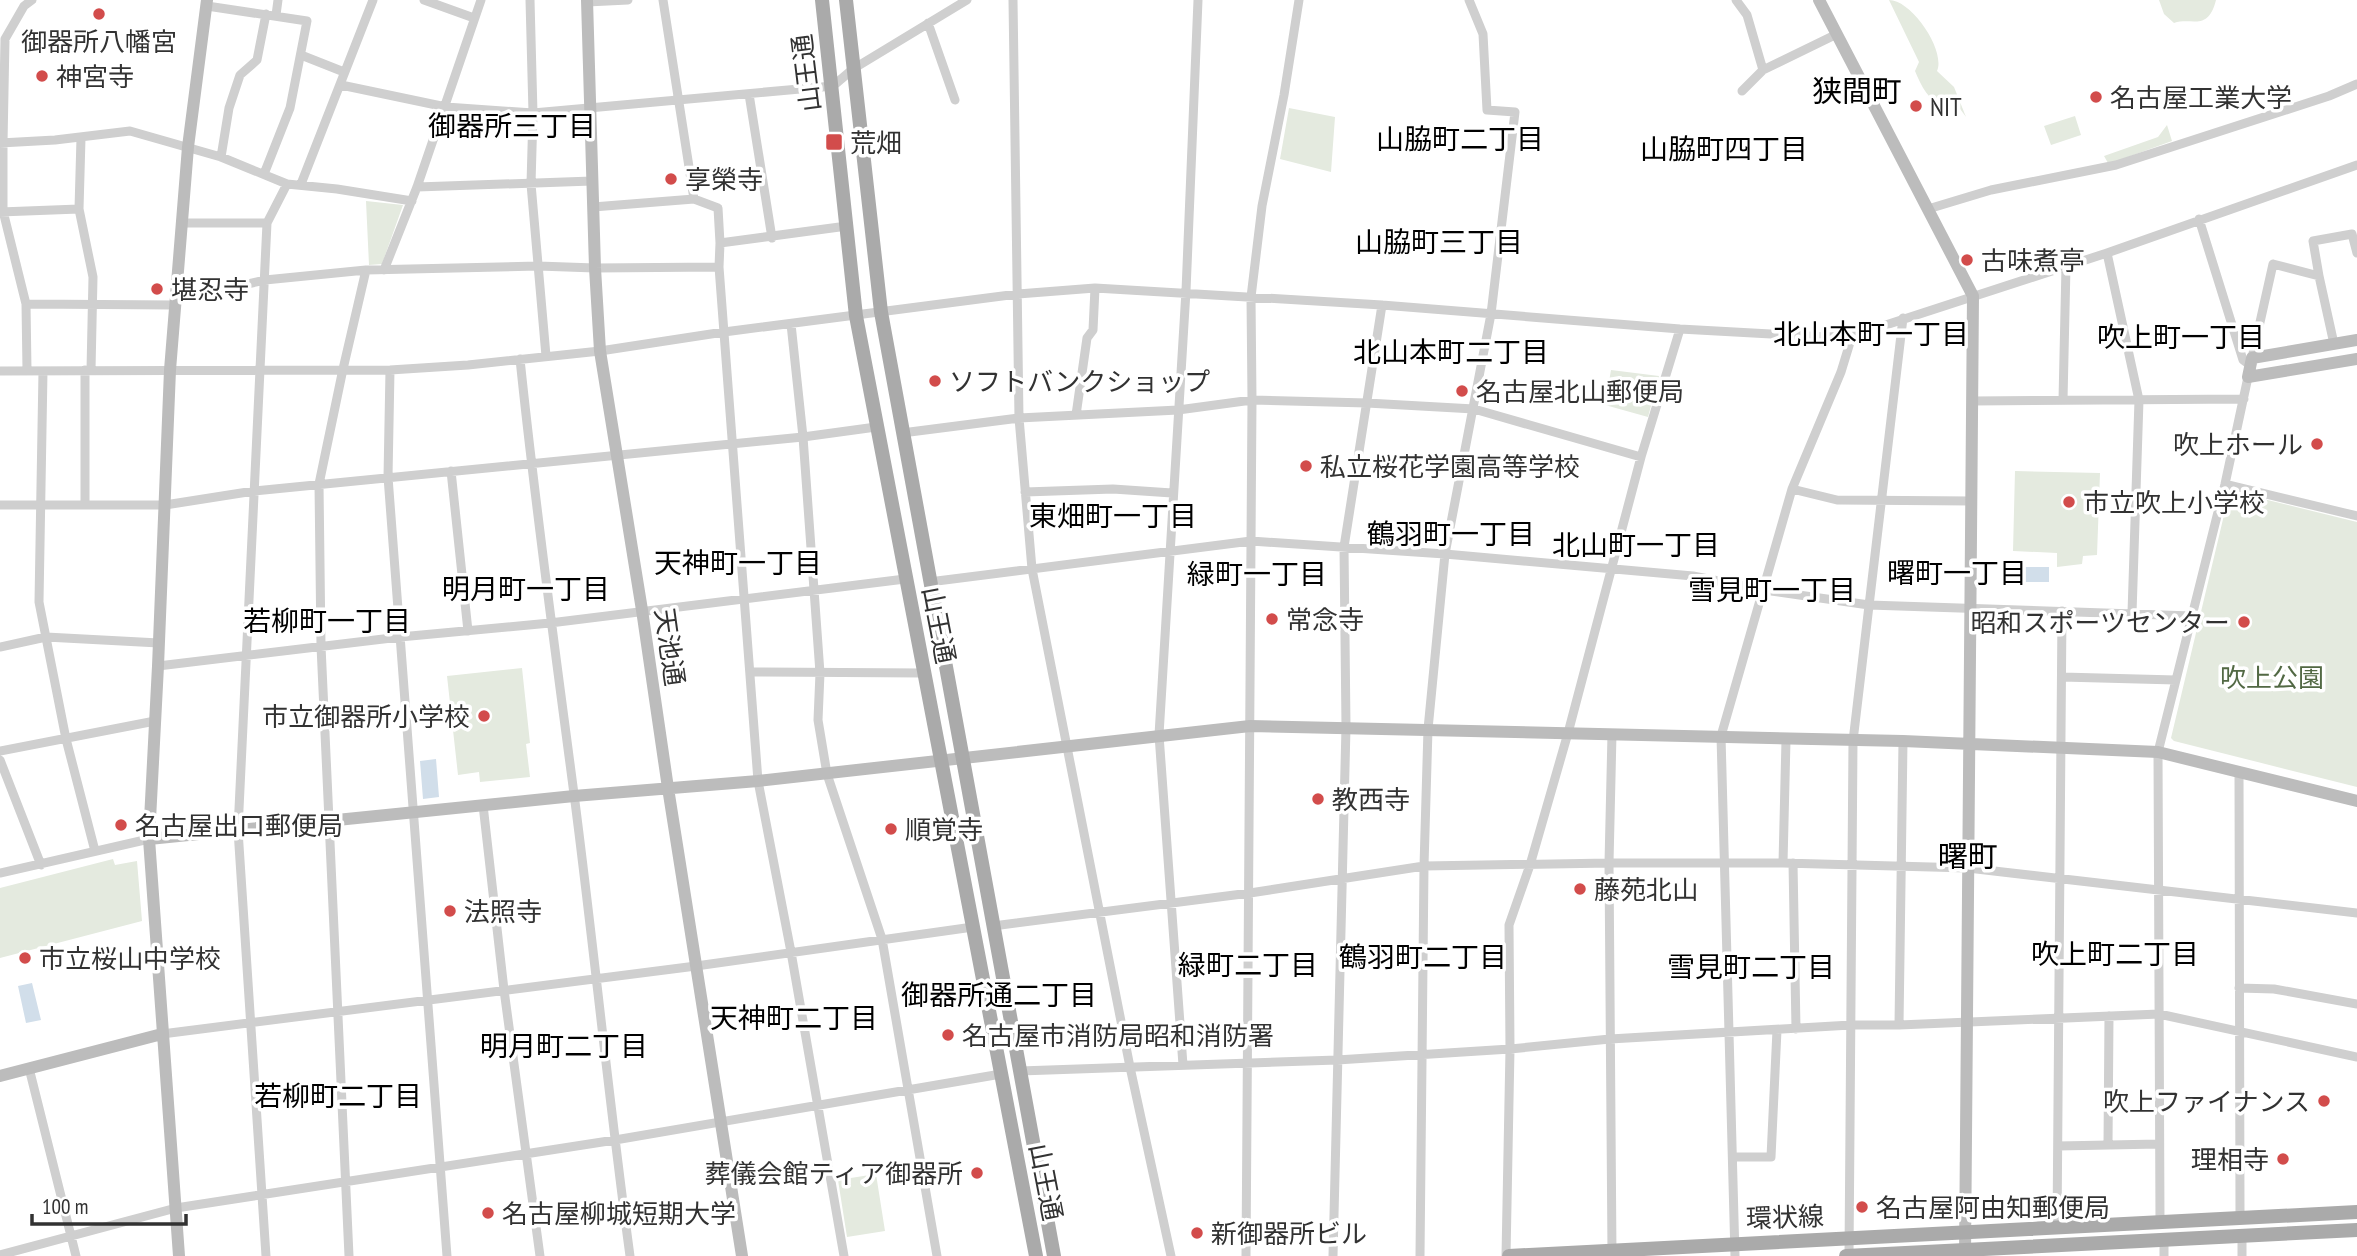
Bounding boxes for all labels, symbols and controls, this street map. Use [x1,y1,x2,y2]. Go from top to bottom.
marker: 御器所八幡宮 [91,6,107,22]
place label: 御器所八幡宮 [21,25,177,58]
street label: 山王通 [785,32,827,114]
place label: 神宮寺 [56,60,134,93]
marker: 神宮寺 [34,68,50,84]
district label: 狭間町 [1812,71,1902,110]
place label: 名古屋工業大学 [2110,81,2292,114]
marker: 名古屋工業大学 [2088,89,2104,105]
place label: NIT [1930,90,1962,123]
marker: NIT [1908,98,1924,114]
district label: 御器所三丁目 [428,107,596,144]
district label: 山脇町二丁目 [1376,120,1544,157]
place label: 荒畑 [850,126,902,159]
district label: 山脇町四丁目 [1640,130,1808,167]
marker: 荒畑 [824,132,844,152]
place label: 享榮寺 [685,163,763,196]
marker: 享榮寺 [663,171,679,187]
district label: 山脇町三丁目 [1355,223,1523,260]
place label: 古味煮亭 [1981,244,2085,277]
marker: 古味煮亭 [1959,252,1975,268]
place label: 堪忍寺 [171,273,249,306]
marker: 堪忍寺 [149,281,165,297]
district label: 北山本町一丁目 [1773,315,1969,352]
district label: 吹上町一丁目 [2097,318,2265,355]
district label: 北山本町二丁目 [1353,333,1549,370]
place label: ソフトバンクショップ [949,365,1210,398]
marker: ソフトバンクショップ [927,373,943,389]
place label: 名古屋北山郵便局 [1476,375,1684,408]
marker: 名古屋北山郵便局 [1454,383,1470,399]
place label: 吹上ホール [2173,428,2303,461]
marker: 吹上ホール [2309,436,2325,452]
place label: 私立桜花学園高等学校 [1320,450,1580,483]
marker: 私立桜花学園高等学校 [1298,458,1314,474]
place label: 市立吹上小学校 [2083,486,2265,519]
marker: 市立吹上小学校 [2061,494,2077,510]
district label: 東畑町一丁目 [1029,497,1197,534]
district label: 鶴羽町一丁目 [1367,515,1535,552]
district label: 北山町一丁目 [1552,526,1720,563]
district label: 天神町一丁目 [654,544,822,581]
district label: 曙町一丁目 [1887,554,2027,591]
district label: 緑町一丁目 [1187,555,1327,592]
district label: 明月町一丁目 [442,570,610,607]
district label: 雪見町一丁目 [1688,571,1856,608]
street label: 山王通 [915,584,963,666]
district label: 若柳町一丁目 [243,602,411,639]
place label: 常念寺 [1286,603,1364,636]
street label: 天池通 [648,606,692,688]
place label: 昭和スポーツセンター [1971,606,2230,639]
marker: 常念寺 [1264,611,1280,627]
marker: 昭和スポーツセンター [2236,614,2252,630]
park label: 吹上公園 [2220,661,2324,694]
place label: 市立御器所小学校 [262,700,470,733]
marker: 市立御器所小学校 [476,708,492,724]
place label: 教西寺 [1332,783,1410,816]
marker: 教西寺 [1310,791,1326,807]
place label: 名古屋出口郵便局 [135,809,343,842]
place label: 順覚寺 [905,813,983,846]
marker: 名古屋出口郵便局 [113,817,129,833]
marker: 順覚寺 [883,821,899,837]
district label: 曙町 [1938,836,1998,875]
place label: 藤苑北山 [1594,873,1698,906]
marker: 藤苑北山 [1572,881,1588,897]
place label: 法照寺 [464,895,542,928]
marker: 法照寺 [442,903,458,919]
district label: 吹上町二丁目 [2031,935,2199,972]
district label: 鶴羽町二丁目 [1339,938,1507,975]
place label: 市立桜山中学校 [39,942,221,975]
district label: 緑町二丁目 [1178,946,1318,983]
district label: 雪見町二丁目 [1667,948,1835,985]
marker: 市立桜山中学校 [17,950,33,966]
district label: 御器所通二丁目 [901,976,1097,1013]
district label: 天神町二丁目 [710,999,878,1036]
place label: 名古屋市消防局昭和消防署 [962,1019,1274,1052]
district label: 明月町二丁目 [480,1027,648,1064]
marker: 名古屋市消防局昭和消防署 [940,1027,956,1043]
district label: 若柳町二丁目 [254,1077,422,1114]
place label: 吹上ファイナンス [2103,1085,2310,1118]
marker: 吹上ファイナンス [2316,1093,2332,1109]
street label: 山王通 [1022,1141,1070,1223]
place label: 理相寺 [2191,1143,2269,1176]
marker: 理相寺 [2275,1151,2291,1167]
place label: 葬儀会館ティア御器所 [705,1157,963,1190]
marker: 葬儀会館ティア御器所 [969,1165,985,1181]
scale bar [32,1182,186,1226]
place label: 名古屋阿由知郵便局 [1876,1191,2110,1224]
text: 100 m [42,1193,88,1220]
place label: 名古屋柳城短期大学 [502,1197,736,1230]
street label: 環状線 [1745,1199,1825,1235]
marker: 名古屋阿由知郵便局 [1854,1199,1870,1215]
marker: 名古屋柳城短期大学 [480,1205,496,1221]
place label: 新御器所ビル [1211,1217,1367,1250]
marker: 新御器所ビル [1189,1225,1205,1241]

